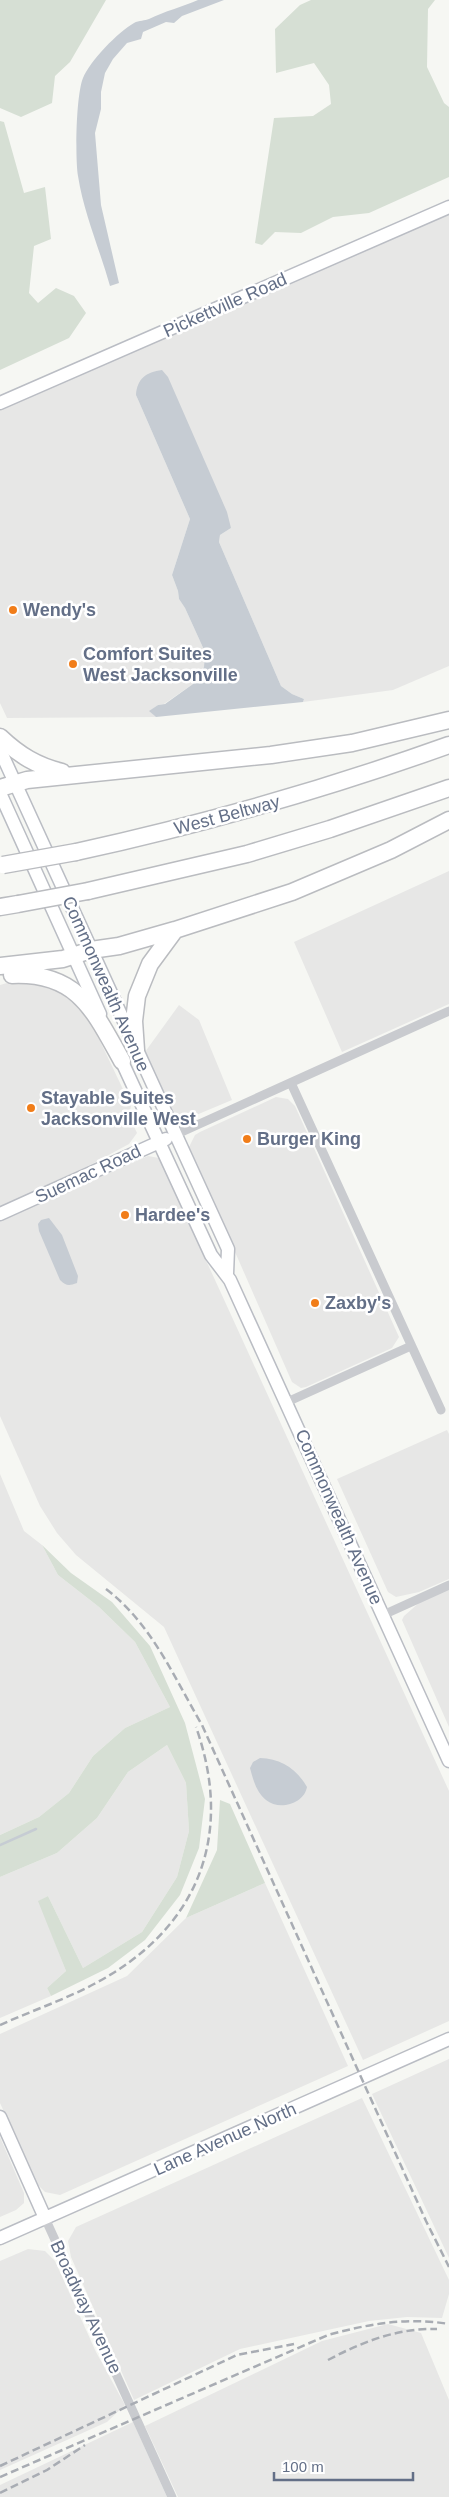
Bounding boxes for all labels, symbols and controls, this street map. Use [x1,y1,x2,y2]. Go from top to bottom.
street label: Pickettville Road [160,269,290,341]
place label: Wendy's [23,600,96,620]
marker: Wendy's [7,604,19,616]
place label: Comfort Suites West Jacksonville [83,644,238,685]
marker: Comfort Suites West Jacksonville [67,658,79,670]
street label: West Beltway [172,791,282,839]
street label: Commonwealth Avenue [58,893,154,1075]
place label: Stayable Suites Jacksonville West [41,1088,196,1129]
marker: Stayable Suites Jacksonville West [25,1102,37,1114]
place label: Burger King [257,1129,361,1149]
marker: Burger King [241,1133,253,1145]
street label: Suemac Road [32,1141,144,1207]
place label: Hardee's [135,1205,210,1225]
marker: Hardee's [119,1209,131,1221]
place label: Zaxby's [325,1293,391,1313]
marker: Zaxby's [309,1297,321,1309]
street label: Commonwealth Avenue [291,1426,387,1608]
street label: Lane Avenue North [151,2099,299,2179]
street label: Broadway Avenue [46,2237,126,2377]
scale bar [274,2450,413,2482]
text: 100 m [282,2458,324,2475]

